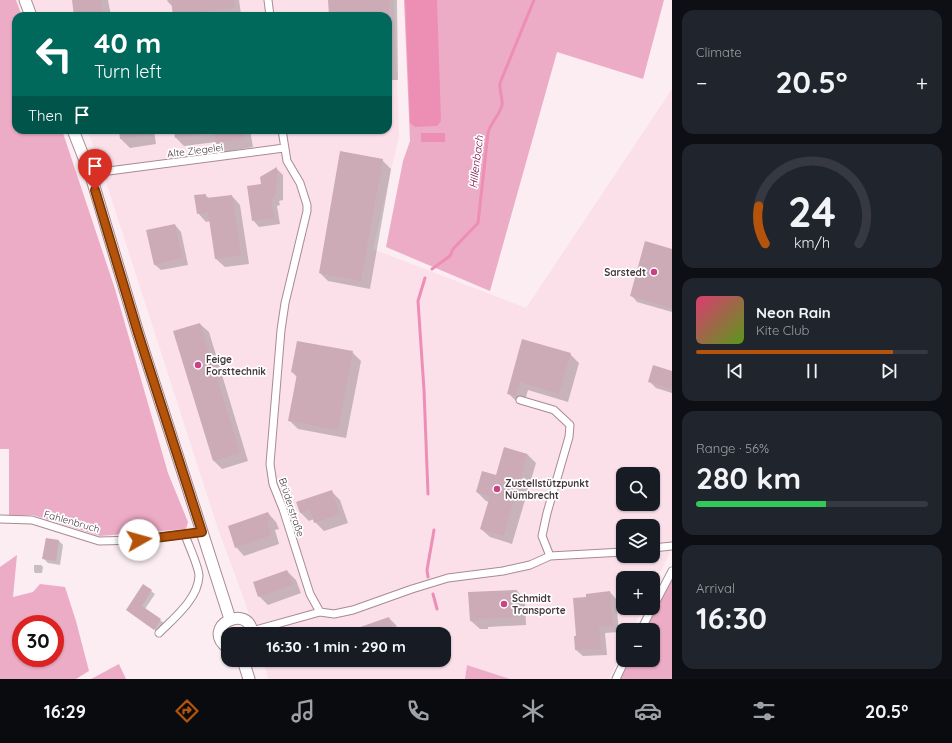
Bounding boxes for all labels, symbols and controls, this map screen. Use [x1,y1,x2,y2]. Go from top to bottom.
text: 40 m [94,25,161,60]
icon: left [28,28,80,80]
text: Climate [696,44,742,60]
text: Turn left [94,60,162,83]
text: 20.5° [776,63,848,101]
text: − [696,69,707,97]
text: + [916,69,928,97]
icon: arrive [71,104,93,126]
text: Then [28,106,63,125]
water label: Hillenbach [466,134,486,189]
street label: Alte Ziegelei [166,141,224,160]
pin [78,149,112,190]
icon: arrive [84,155,106,177]
text: 24 [788,184,836,236]
text: km/h [794,233,830,251]
place label: Sarstedt [604,266,646,279]
marker: Sarstedt [649,267,659,277]
text: Neon Rain [756,303,831,322]
text: Kite Club [756,322,809,338]
place label: Feige Forsttechnik [206,353,266,378]
marker: Feige Forsttechnik [193,360,203,370]
icon: previous [724,360,746,382]
icon: pause [801,360,823,382]
icon: next [878,360,900,382]
text: Range · 56% [696,440,769,456]
text: 280 km [696,459,801,497]
map controls [616,467,660,667]
button: search [616,467,660,511]
street label: Brüderstraße [276,476,307,539]
place label: Zustellstützpunkt Nümbrecht [505,477,589,502]
marker: Zustellstützpunkt Nümbrecht [492,484,502,494]
street label: Fahlenbruch [43,507,101,536]
position arrow [118,519,160,561]
button: layers [616,519,660,563]
button: + [616,571,660,615]
text: Arrival [696,580,735,596]
place label: Schmidt Transporte [512,592,566,617]
marker: Schmidt Transporte [499,599,509,609]
text: 16:30 [696,599,767,637]
speed limit sign: 30 [12,615,64,667]
button: − [616,623,660,667]
text: 16:30 · 1 min · 290 m [266,637,406,656]
icon: directions [173,697,201,725]
icon: music [289,697,317,725]
icon: phone [404,697,432,725]
icon: climate [519,697,547,725]
icon: car [634,697,662,725]
icon: filters [750,697,778,725]
text: 16:29 [44,700,86,723]
text: 20.5° [865,700,908,723]

